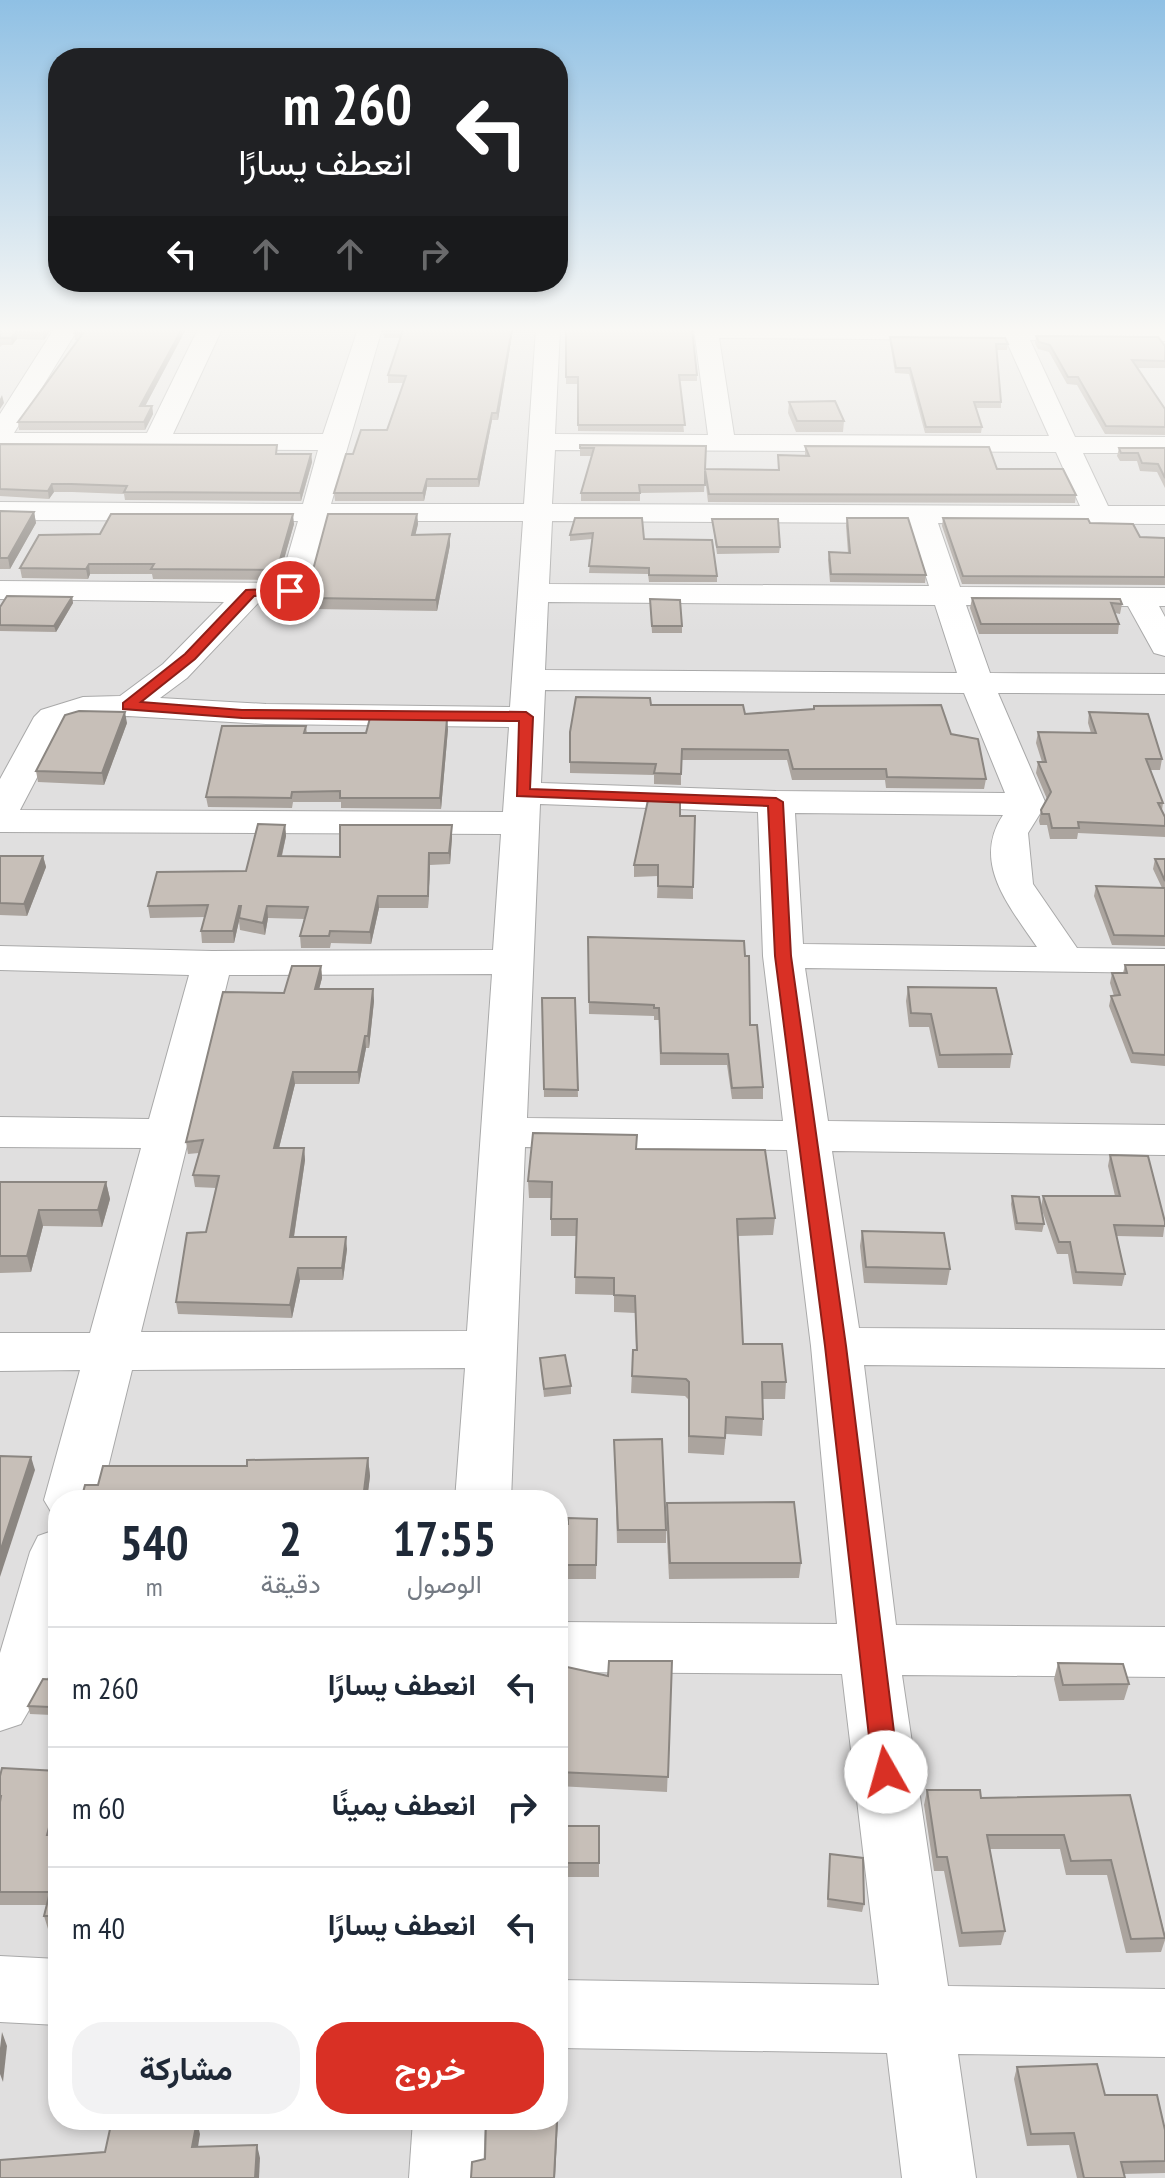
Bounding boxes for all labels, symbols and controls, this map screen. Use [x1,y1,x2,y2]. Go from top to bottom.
text: 260 m [283,68,412,140]
icon: left [440,80,544,184]
text: انعطف يسارًا [238,138,412,185]
icon: left [160,232,204,276]
icon: ahead [244,232,288,276]
icon: ahead [328,232,372,276]
icon: right [412,232,456,276]
pin [256,557,324,625]
icon: arrive [268,569,312,613]
text: 2 [279,1507,302,1569]
text: 17:55 [392,1507,496,1569]
text: 540 [120,1511,189,1573]
text: دقيقة [260,1567,321,1600]
text: الوصول [407,1567,482,1600]
text: m [146,1570,163,1603]
text: انعطف يسارًا [328,1664,476,1703]
icon: left [500,1665,544,1709]
text: 260 m [72,1668,138,1707]
position arrow [844,1730,928,1814]
text: انعطف يمينًا [332,1784,476,1823]
icon: right [500,1785,544,1829]
text: 60 m [72,1788,125,1827]
text: انعطف يسارًا [328,1904,476,1943]
icon: left [500,1905,544,1949]
text: 40 m [72,1908,125,1947]
button: مشاركة [72,2022,300,2114]
button: خروج [316,2022,544,2114]

